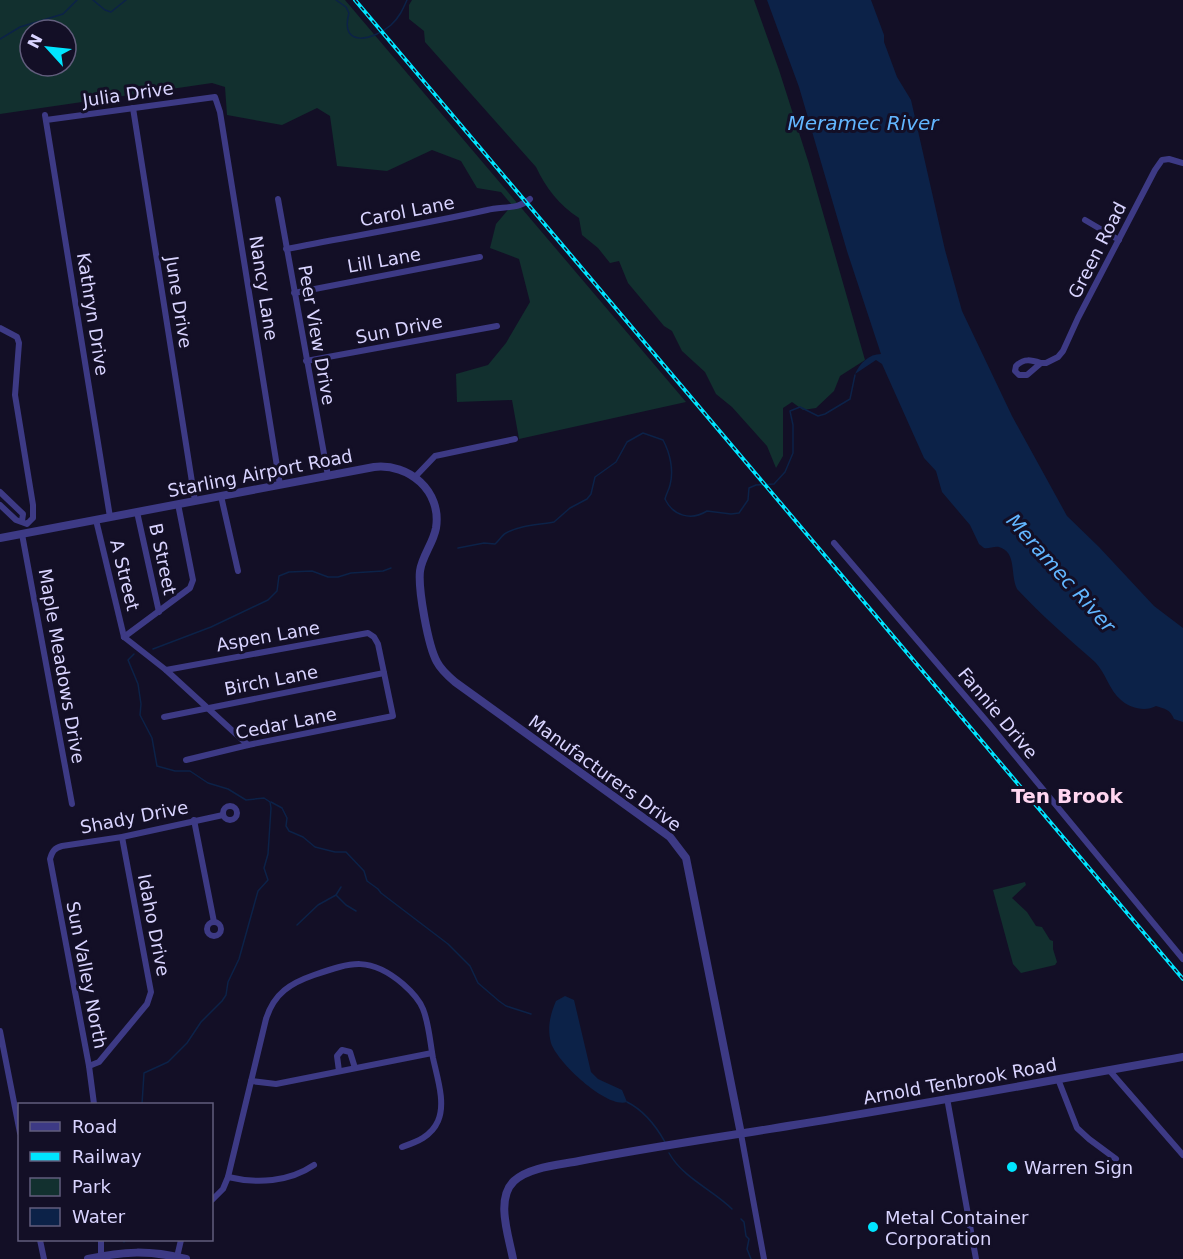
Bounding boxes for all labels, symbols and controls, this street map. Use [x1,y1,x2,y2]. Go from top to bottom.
north arrow [18,18,78,78]
text: N [24,31,47,52]
street label: Julia Drive [80,77,175,111]
water label: Meramec River [788,111,940,135]
street label: Carol Lane [358,192,456,230]
street label: Green Road [1064,198,1130,302]
street label: Nancy Lane [245,234,283,342]
street label: Lill Lane [346,243,422,277]
street label: Kathryn Drive [73,251,113,377]
street label: June Drive [161,253,197,350]
street label: Peer View Drive [294,263,340,407]
street label: Sun Drive [354,310,444,348]
street label: Starling Airport Road [166,445,354,501]
water label: Meramec River [1002,509,1122,638]
street label: B Street [145,521,181,597]
street label: A Street [106,537,144,613]
street label: Maple Meadows Drive [34,567,90,765]
street label: Aspen Lane [215,617,321,655]
street label: Birch Lane [222,661,320,699]
street label: Fannie Drive [954,663,1042,763]
street label: Cedar Lane [234,703,338,743]
street label: Manufacturers Drive [525,711,685,835]
district label: Ten Brook [1011,784,1124,808]
street label: Shady Drive [78,796,190,838]
street label: Idaho Drive [134,872,174,978]
street label: Sun Valley North [62,900,112,1050]
street label: Arnold Tenbrook Road [862,1054,1058,1108]
legend [18,1103,213,1241]
text: Road [72,1116,117,1137]
text: Railway [72,1146,142,1167]
place label: Warren Sign [1024,1157,1133,1178]
marker: Warren Sign [1005,1160,1019,1174]
text: Park [72,1176,111,1197]
text: Water [72,1206,126,1227]
place label: Metal Container Corporation [885,1207,1029,1249]
marker: Metal Container Corporation [866,1220,880,1234]

